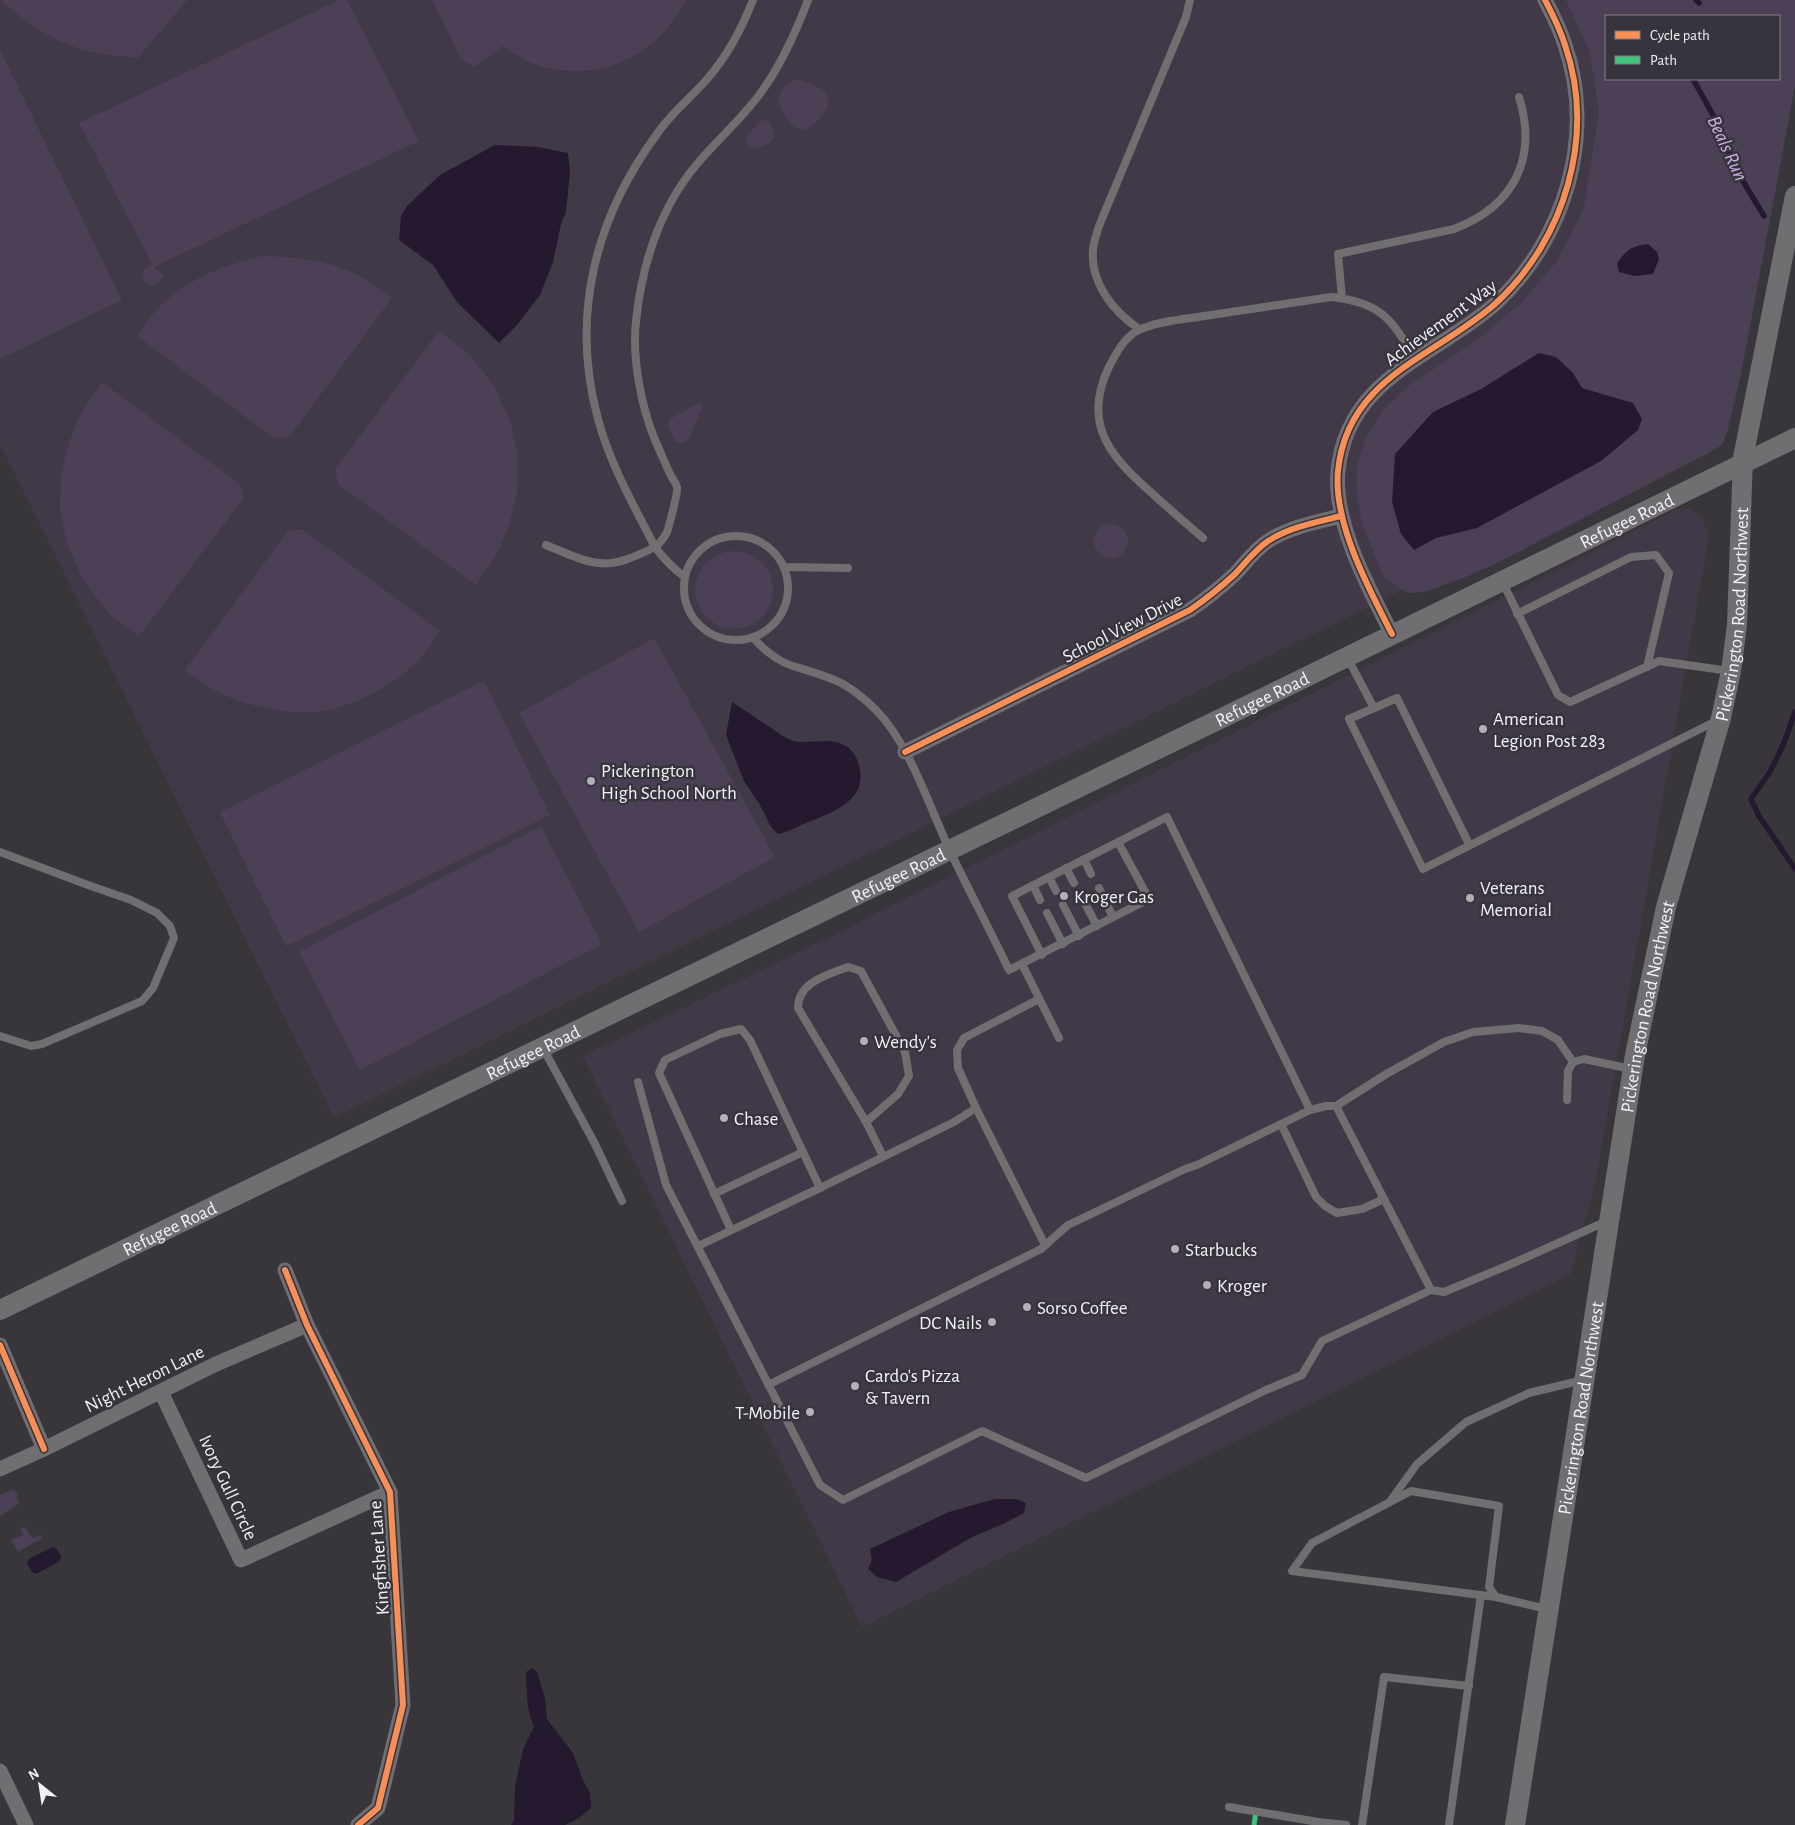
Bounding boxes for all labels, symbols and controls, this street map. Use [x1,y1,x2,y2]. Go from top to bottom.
legend [1605,15,1780,80]
text: Cycle path [1650,28,1710,43]
text: Path [1650,53,1677,68]
water label: Beals Run [1703,113,1751,184]
street label: Achievement Way [1381,276,1500,370]
street label: Refugee Road [1577,491,1677,553]
street label: Pickerington Road Northwest [1713,507,1752,723]
street label: School View Drive [1060,590,1186,667]
street label: Refugee Road [1212,669,1312,731]
place label: American Legion Post 283 [1493,710,1605,751]
marker: American Legion Post 283 [1477,723,1489,735]
place label: Pickerington High School North [601,762,737,803]
marker: Pickerington High School North [585,775,597,787]
street label: Refugee Road [849,845,949,907]
place label: Veterans Memorial [1480,879,1552,920]
place label: Kroger Gas [1074,888,1154,907]
marker: Kroger Gas [1058,890,1070,902]
marker: Veterans Memorial [1464,892,1476,904]
street label: Pickerington Road Northwest [1618,899,1678,1114]
street label: Refugee Road [483,1022,584,1084]
place label: Wendy's [874,1033,937,1052]
marker: Wendy's [858,1035,870,1047]
place label: Chase [734,1110,778,1129]
marker: Chase [718,1112,730,1124]
street label: Refugee Road [120,1199,220,1260]
place label: Starbucks [1185,1241,1257,1260]
marker: Starbucks [1169,1243,1181,1255]
place label: Kroger [1217,1277,1267,1296]
marker: Kroger [1201,1279,1213,1291]
place label: Sorso Coffee [1037,1299,1127,1318]
street label: Pickerington Road Northwest [1555,1300,1607,1516]
marker: Sorso Coffee [1021,1301,1033,1313]
place label: DC Nails [919,1314,982,1333]
marker: DC Nails [986,1316,998,1328]
street label: Night Heron Lane [82,1342,207,1416]
place label: Cardo's Pizza & Tavern [865,1367,960,1408]
marker: Cardo's Pizza & Tavern [849,1380,861,1392]
place label: T-Mobile [735,1404,800,1423]
marker: T-Mobile [804,1406,816,1418]
street label: Ivory Gull Circle [195,1432,260,1543]
street label: Kingfisher Lane [366,1500,393,1616]
north arrow [15,1760,65,1810]
text: N [26,1766,42,1783]

